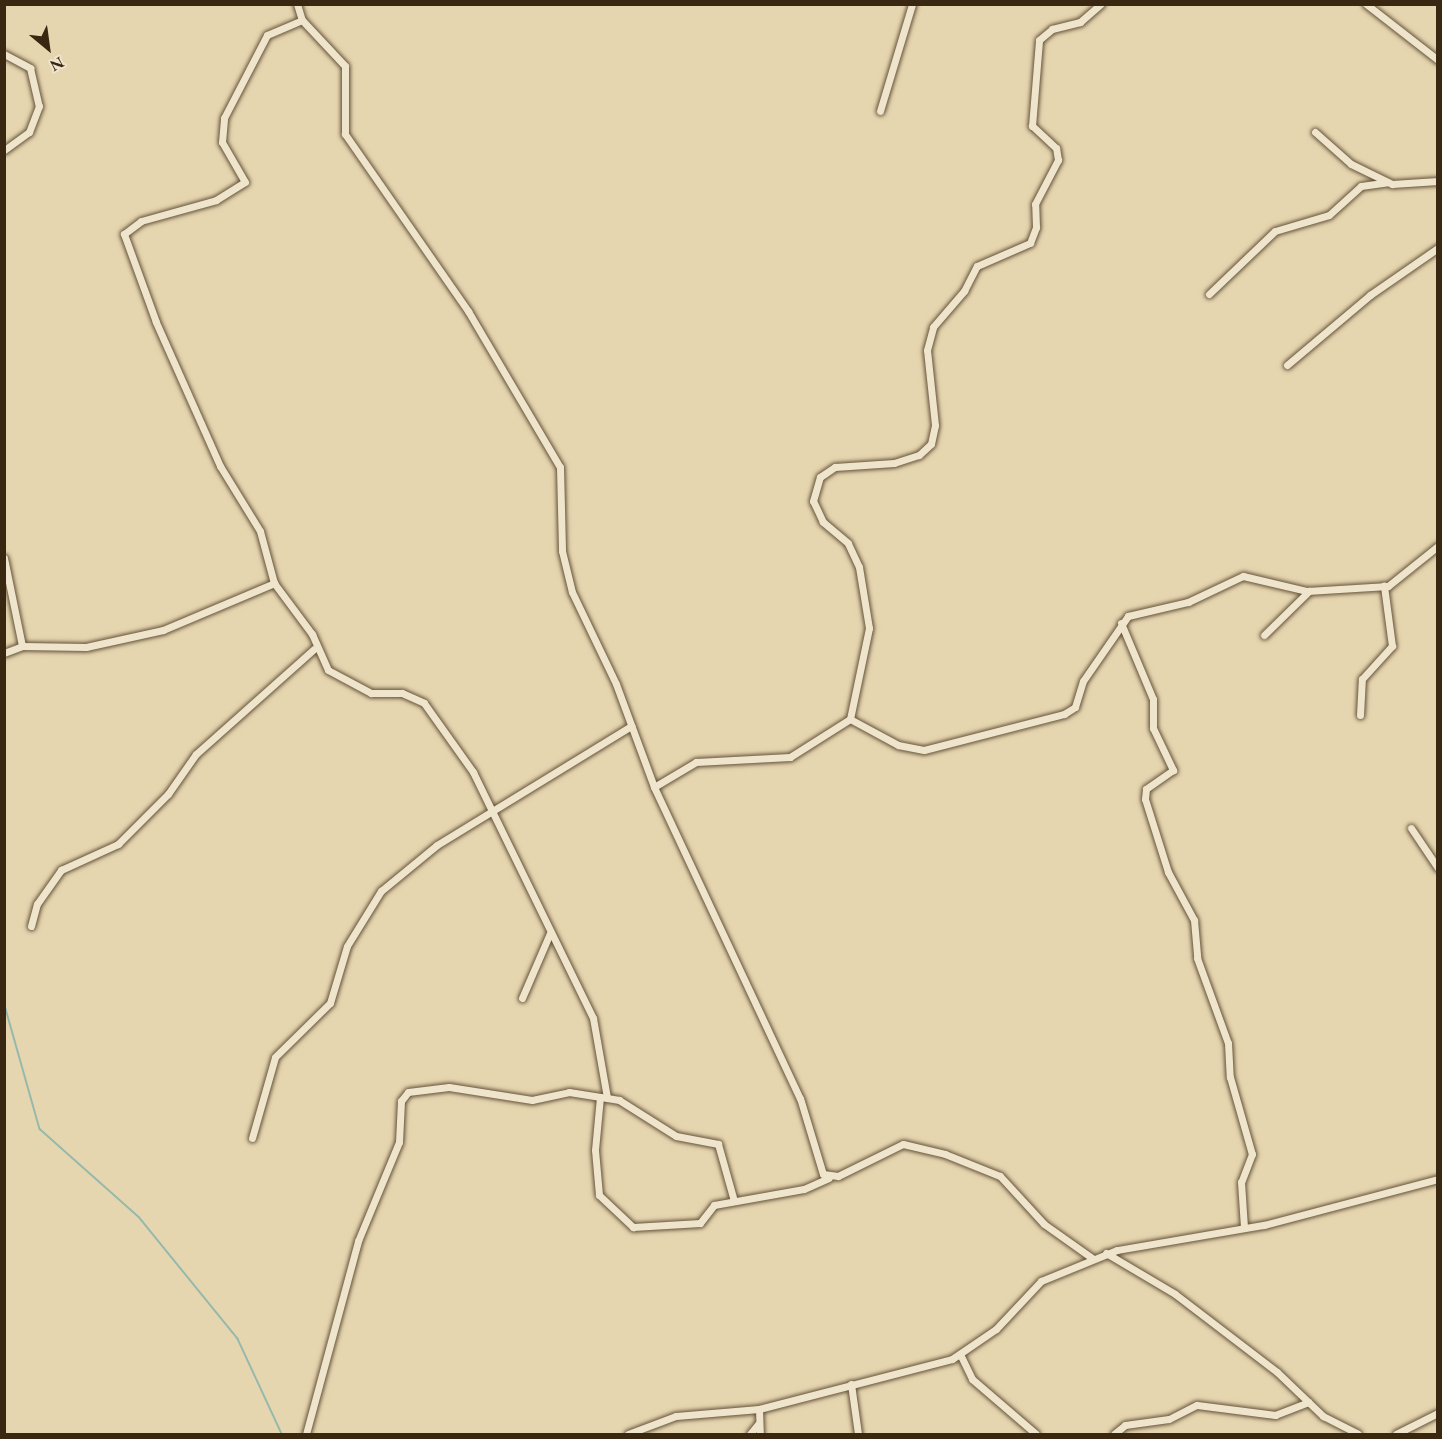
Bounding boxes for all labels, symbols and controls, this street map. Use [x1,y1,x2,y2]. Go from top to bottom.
north arrow [18,18,78,78]
text: N [46,52,68,77]

